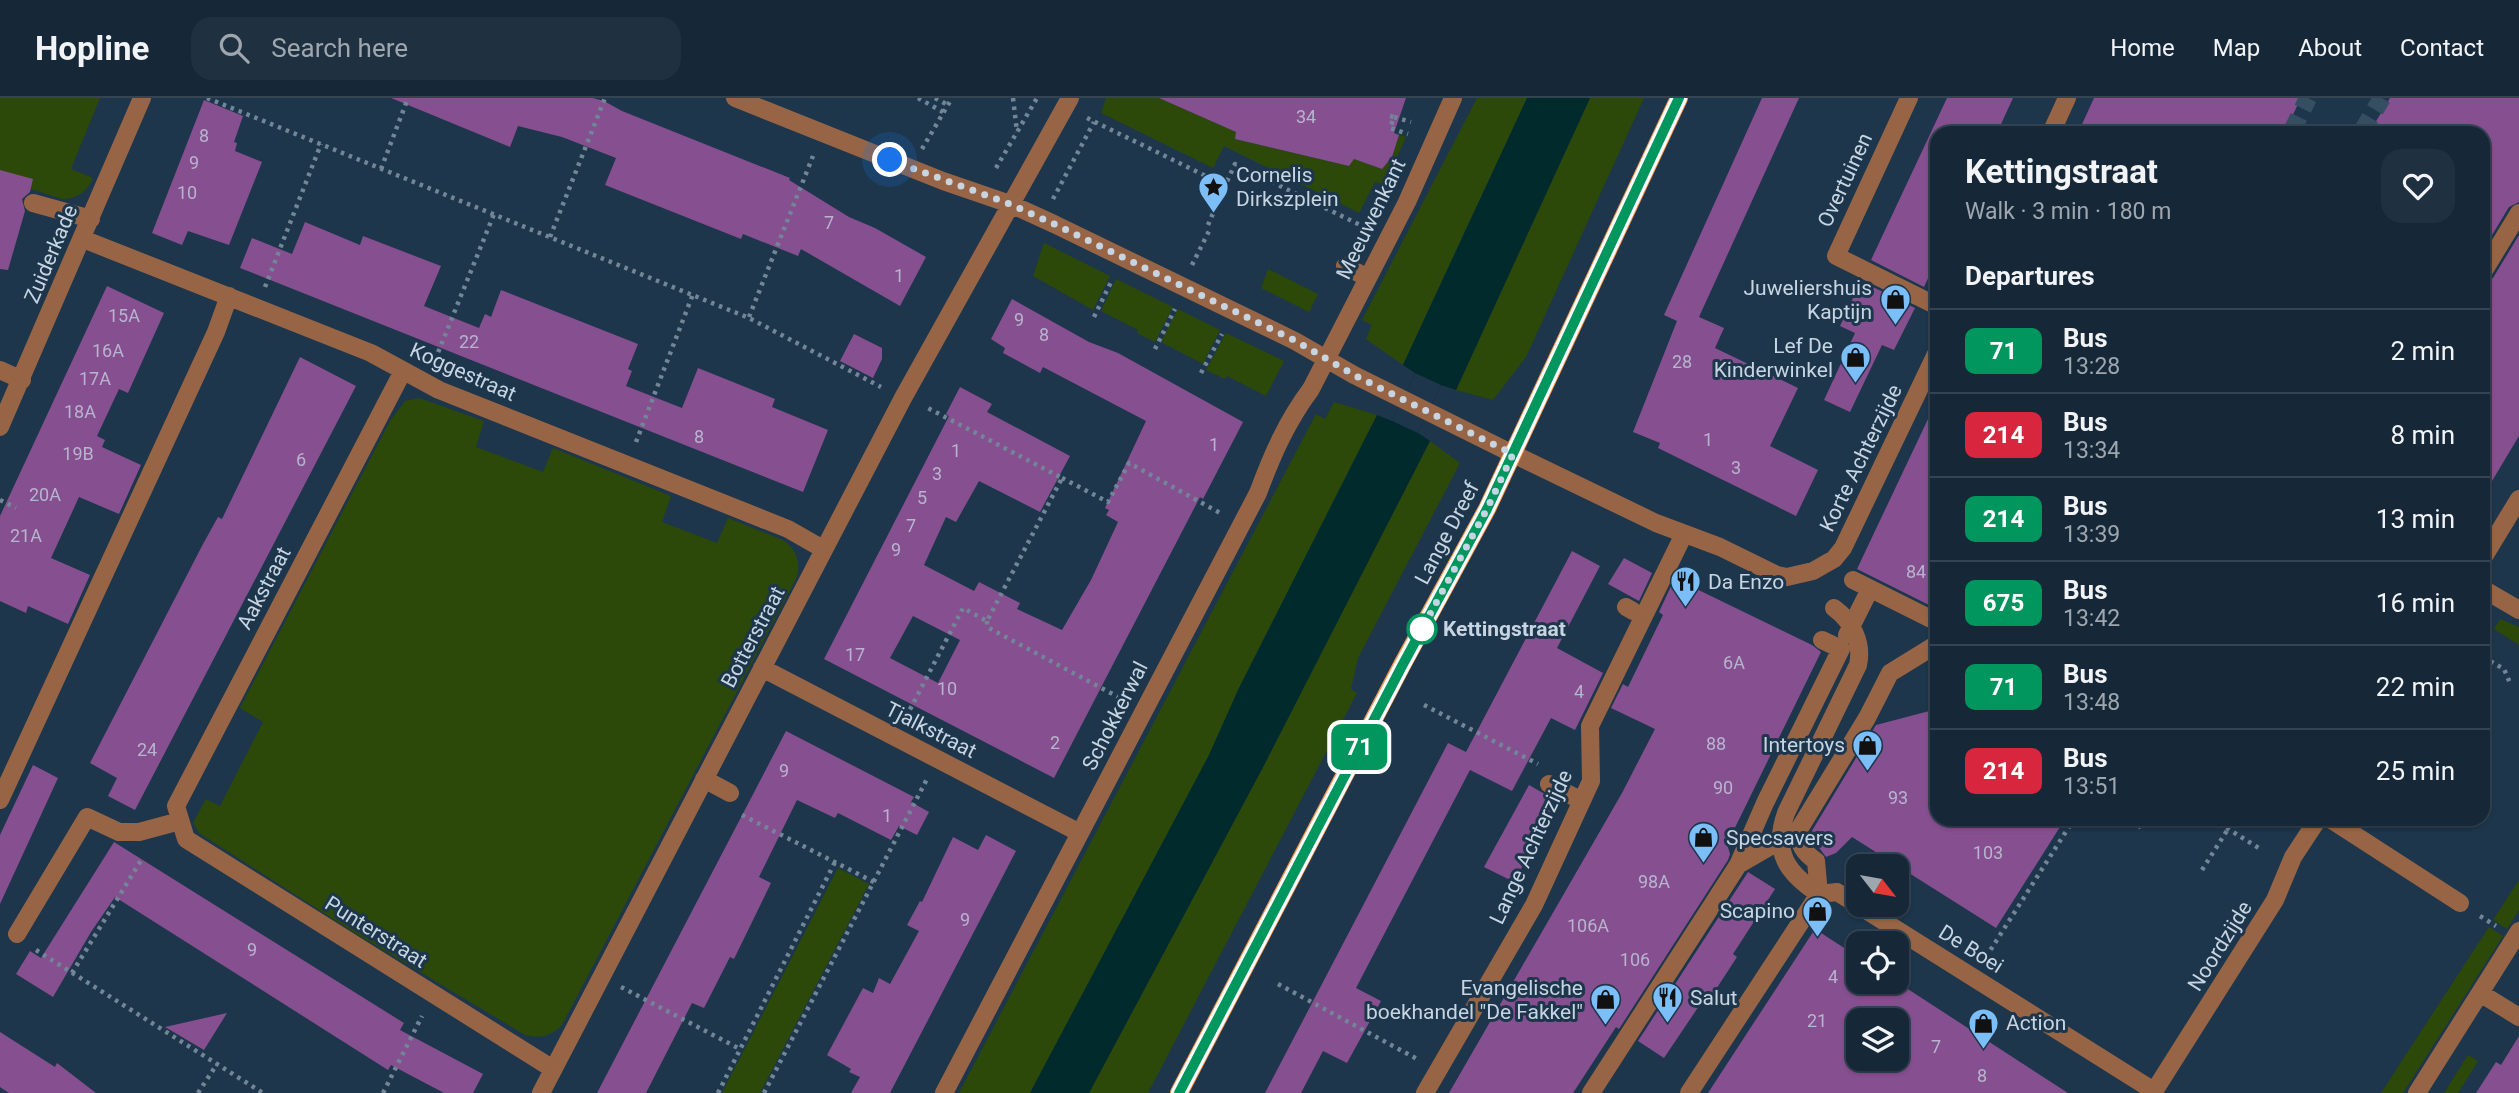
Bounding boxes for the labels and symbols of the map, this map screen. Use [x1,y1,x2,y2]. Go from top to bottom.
house number: 34 [1296,106,1316,127]
house number: 8 [199,125,209,146]
street label: Overtuinen [1813,129,1877,231]
your location [872,142,907,177]
house number: 9 [189,152,199,173]
street label: Meeuwenkant [1331,155,1411,283]
place label: Cornelis Dirkszplein [1236,163,1339,211]
place icon: Cornelis Dirkszplein [1196,170,1230,214]
house number: 10 [177,182,197,203]
street label: Zuiderkade [20,201,82,307]
house number: 7 [824,212,834,233]
house number: 1 [894,265,904,286]
place label: Juweliershuis Kaptijn [1744,276,1872,324]
shop icon: Juweliershuis Kaptijn [1878,283,1912,327]
house number: 15A [108,305,140,326]
house number: 9 [1014,309,1024,330]
house number: 8 [1039,324,1049,345]
house number: 22 [459,331,479,352]
place label: Lef De Kinderwinkel [1714,334,1833,382]
street label: Koggestraat [406,338,520,406]
house number: 16A [92,340,124,361]
shop icon: Lef De Kinderwinkel [1839,341,1873,385]
house number: 28 [1672,351,1692,372]
house number: 17A [79,368,111,389]
street label: Korte Achterzijde [1815,381,1907,535]
house number: 18A [64,401,96,422]
house number: 8 [694,426,704,447]
house number: 1 [1703,429,1713,450]
house number: 1 [1209,434,1219,455]
house number: 1 [951,440,961,461]
house number: 19B [62,443,94,464]
house number: 6 [296,449,306,470]
house number: 3 [1731,457,1741,478]
house number: 3 [932,463,942,484]
street label: Lange Dreef [1410,477,1484,588]
house number: 20A [29,484,61,505]
house number: 5 [917,487,927,508]
house number: 7 [906,515,916,536]
house number: 21A [10,525,42,546]
house number: 9 [891,539,901,560]
street label: Aakstraat [232,543,296,633]
house number: 84 [1906,561,1926,582]
restaurant icon: Da Enzo [1668,565,1702,609]
place label: Da Enzo [1708,570,1784,594]
street label: Botterstraat [716,582,790,692]
marker: Kettingstraat [1407,614,1437,644]
place label: Kettingstraat [1443,617,1566,641]
house number: 17 [845,644,865,665]
house number: 6A [1723,652,1745,673]
street label: Schokkerwal [1077,658,1153,774]
house number: 10 [937,678,957,699]
house number: 4 [1574,681,1584,702]
street label: Tjalkstraat [882,697,981,763]
line badge: 71 [1328,724,1390,770]
shop icon: Intertoys [1851,728,1885,772]
house number: 2 [1050,732,1060,753]
house number: 88 [1706,733,1726,754]
place label: Intertoys [1763,733,1845,757]
house number: 24 [137,739,157,760]
house number: 9 [779,760,789,781]
street label: Lange Achterzijde [1485,766,1577,928]
house number: 90 [1713,777,1733,798]
house number: 93 [1888,787,1908,808]
house number: 1 [882,805,892,826]
shop icon: Specsavers [1686,821,1720,865]
place label: Specsavers [1726,826,1834,850]
house number: 103 [1973,842,2003,863]
north arrow [1846,854,1909,917]
house number: 98A [1638,871,1670,892]
street label: Punterstraat [321,891,432,973]
shop icon: Scapino [1801,894,1835,938]
street label: Noordzijde [2183,897,2257,995]
place label: Scapino [1720,899,1795,923]
house number: 9 [960,909,970,930]
house number: 106A [1567,915,1609,936]
street label: De Boei [1934,920,2008,978]
house number: 9 [247,939,257,960]
house number: 106 [1620,949,1650,970]
house number: 4 [1828,966,1838,987]
place label: Evangelische boekhandel "De Fakkel" [1366,976,1583,1024]
restaurant icon: Salut [1650,981,1684,1025]
shop icon: Evangelische boekhandel "De Fakkel" [1589,983,1623,1027]
place label: Salut [1690,986,1738,1010]
shop icon: Action [1966,1006,2000,1050]
house number: 21 [1807,1010,1827,1031]
place label: Action [2006,1011,2066,1035]
house number: 7 [1931,1036,1941,1057]
house number: 8 [1977,1065,1987,1086]

